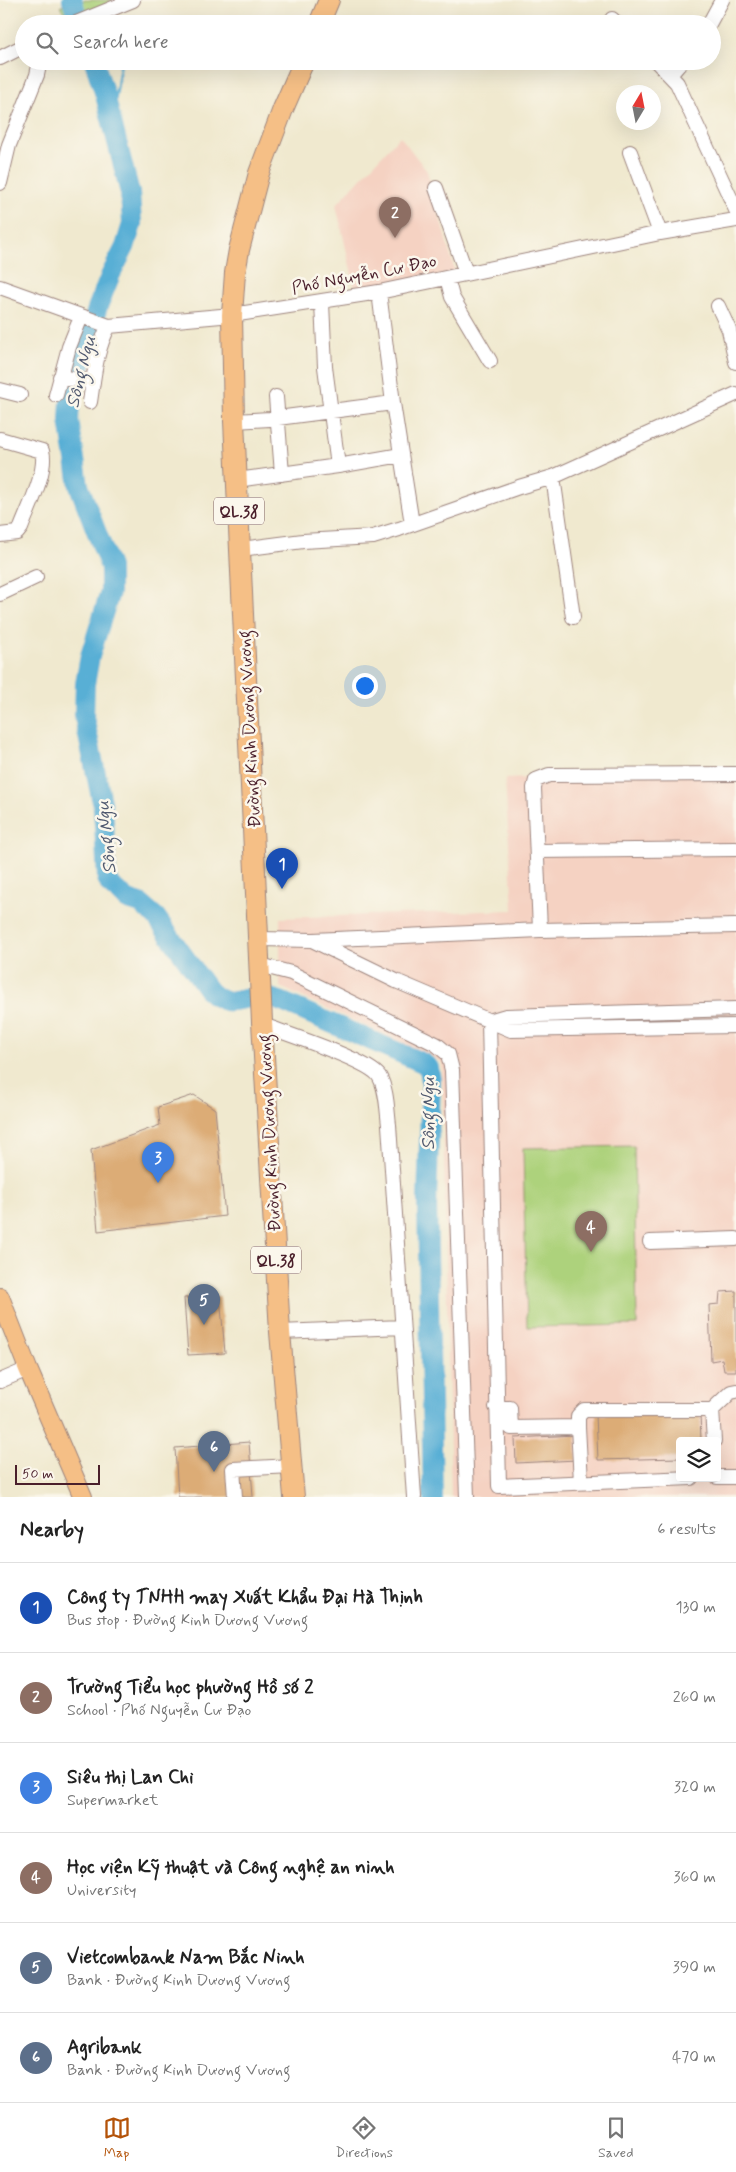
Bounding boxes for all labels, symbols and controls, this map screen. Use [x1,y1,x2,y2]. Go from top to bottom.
search box [15,15,721,70]
icon: search [33,29,61,57]
text: Search here [73,30,169,55]
north arrow [616,85,661,130]
pin: 2 [379,197,411,238]
street label: Phố Nguyễn Cư Đạo [290,249,439,303]
water label: Sông Ngụ [60,332,104,411]
road number: QL.38 [214,498,264,524]
street label: Đường Kinh Dương Vương [233,629,269,828]
your location [352,673,378,699]
water label: Sông Ngụ [90,798,125,875]
pin: 1 [266,848,298,889]
street label: Đường Kinh Dương Vương [253,1033,289,1232]
water label: Sông Ngụ [416,1076,443,1150]
pin: 3 [142,1142,174,1183]
pin: 4 [575,1211,607,1252]
road number: QL.38 [251,1246,301,1274]
pin: 5 [188,1284,220,1325]
pin: 6 [198,1431,230,1472]
map controls [676,1437,721,1482]
button: layers [676,1437,721,1482]
scale bar [15,1462,100,1485]
text: 50 m [22,1465,53,1483]
text: Nearby [20,1516,84,1544]
text: 6 results [657,1519,716,1540]
text: Công ty TNHH may Xuất Khẩu Đại Hà Thịnh [67,1585,423,1610]
text: 1 [32,1597,40,1618]
text: 130 m [675,1597,716,1618]
text: Bus stop · Đường Kinh Dương Vương [67,1610,308,1631]
text: Trường Tiểu học phường Hồ số 2 [67,1675,314,1700]
text: 2 [32,1687,40,1708]
text: 260 m [673,1687,716,1708]
text: School · Phố Nguyễn Cư Đạo [67,1700,251,1721]
text: Siêu thị Lan Chi [67,1765,193,1790]
text: 3 [32,1777,40,1798]
text: 320 m [674,1777,716,1798]
text: Supermarket [67,1790,158,1811]
text: Học viện Kỹ thuật và Công nghệ an ninh [67,1855,395,1880]
text: 4 [31,1867,41,1888]
text: 360 m [673,1867,716,1888]
text: University [67,1880,137,1901]
text: Vietcombank Nam Bắc Ninh [67,1945,305,1970]
text: 5 [31,1957,41,1978]
text: 390 m [673,1957,716,1978]
text: Bank · Đường Kinh Dương Vương [67,1970,291,1991]
text: Agribank [67,2035,142,2060]
text: 6 [32,2047,40,2068]
text: 470 m [672,2047,716,2068]
text: Bank · Đường Kinh Dương Vương [67,2060,291,2081]
tab: Map [103,2114,131,2162]
tab: Directions [336,2114,393,2162]
tab: Saved [598,2114,633,2162]

